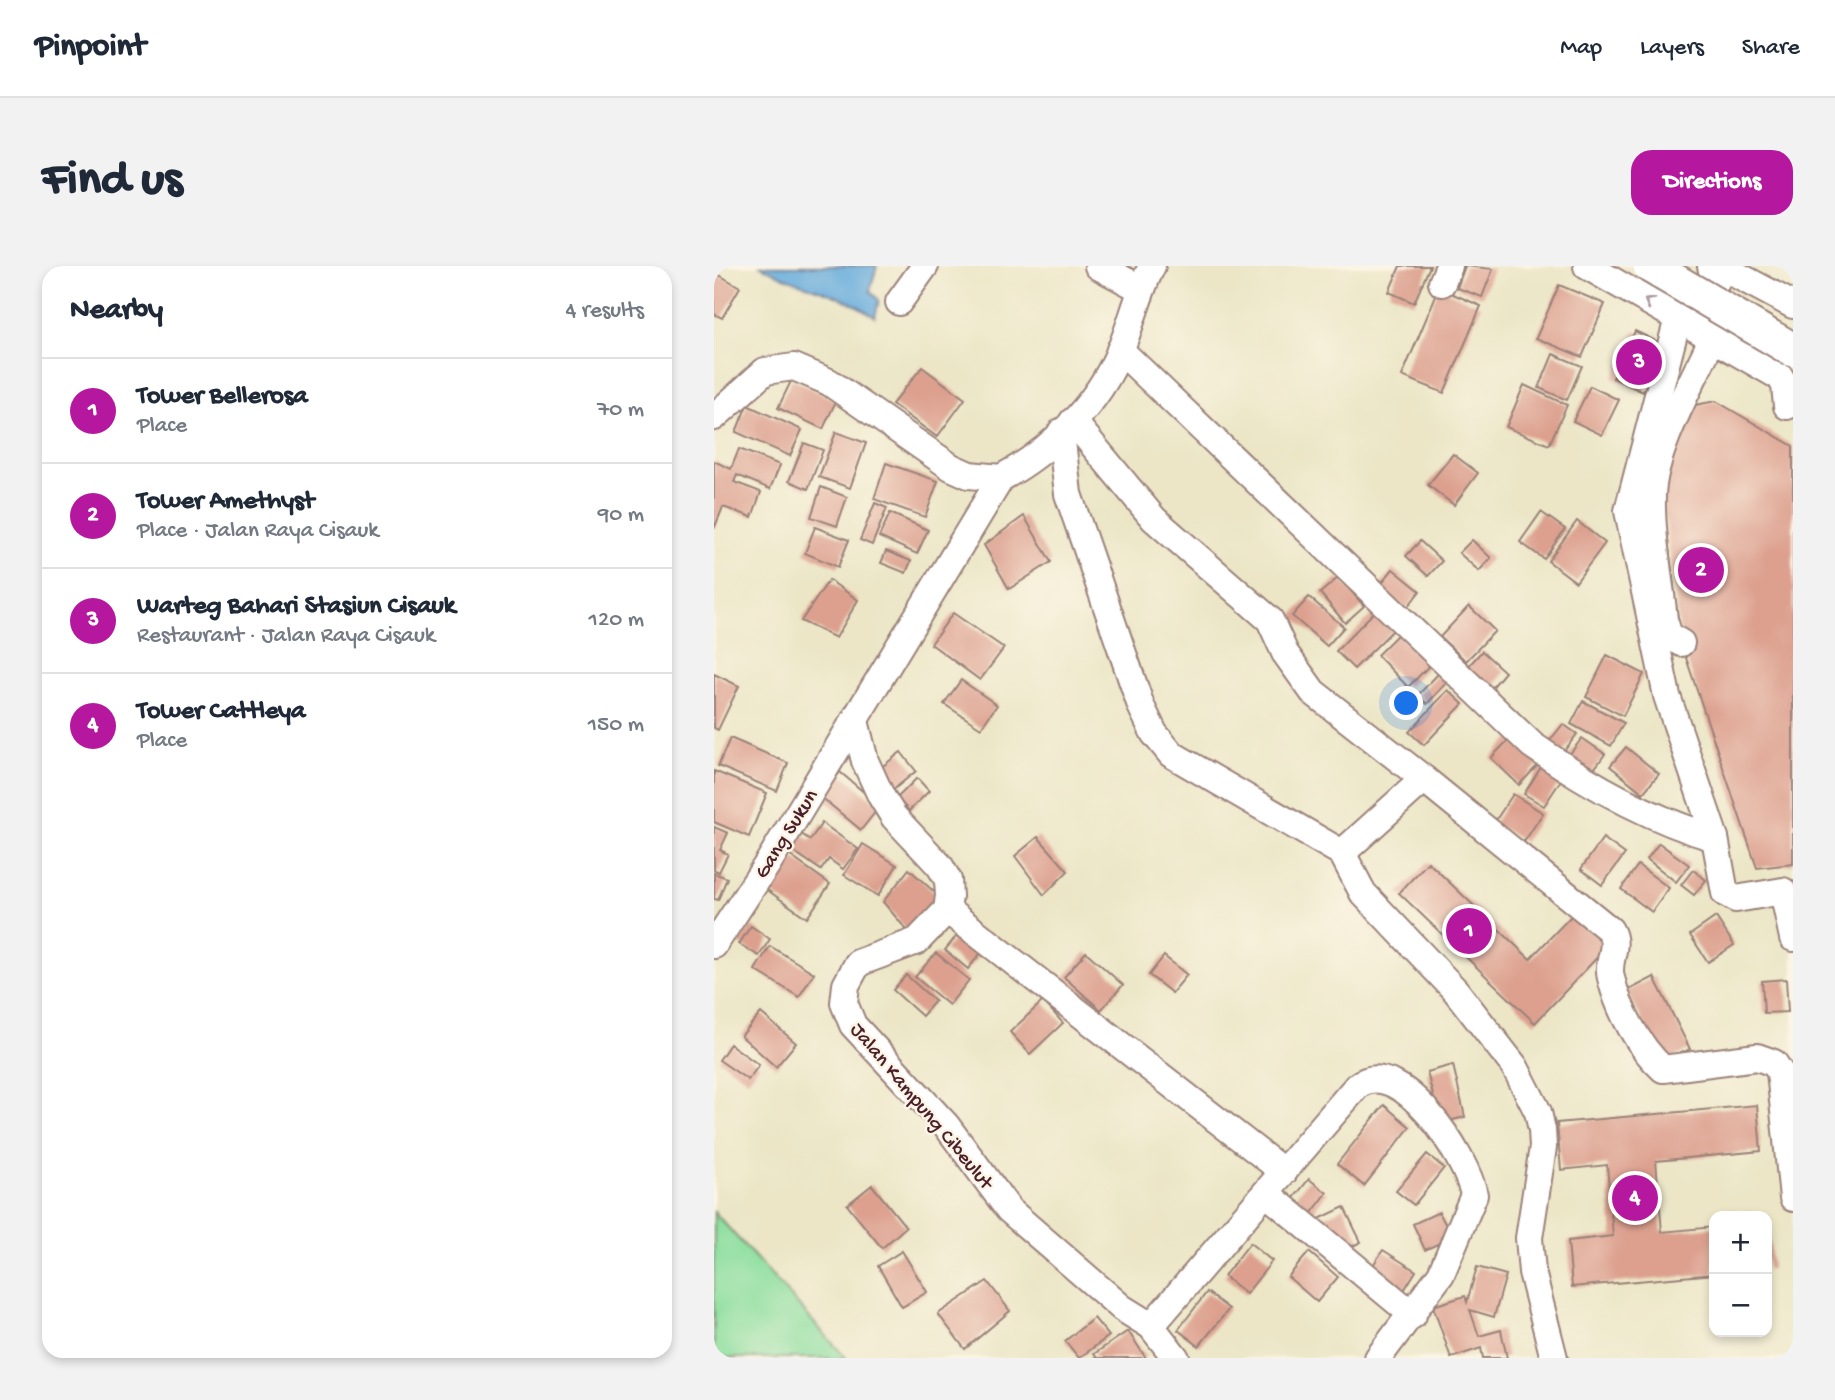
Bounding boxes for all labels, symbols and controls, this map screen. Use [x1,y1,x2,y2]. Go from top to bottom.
text: Pinpoint [35,29,146,67]
text: Map [1560,34,1602,63]
text: Layers [1640,34,1704,63]
text: Share [1742,34,1800,63]
button: Directions [1631,150,1793,215]
text: Find us [42,153,182,211]
text: Nearby [70,294,163,329]
one-way arrow [1644,297,1657,310]
text: 4 results [565,298,644,325]
pin: 3 [1616,336,1662,388]
text: Tower Bellerosa [137,382,308,413]
text: 1 [88,397,98,424]
text: 70 m [597,397,644,424]
text: Place [137,413,187,440]
text: Tower Amethyst [137,487,314,518]
text: 2 [87,502,99,529]
text: 90 m [598,502,644,529]
text: Place · Jalan Raya Cisauk [137,518,379,545]
pin: 2 [1678,544,1724,596]
text: Warteg Bahari Stasiun Cisauk [137,592,455,623]
text: 3 [87,607,99,634]
text: 120 m [589,607,644,634]
text: Restaurant · Jalan Raya Cisauk [137,623,435,650]
your location [1389,686,1423,720]
text: Tower Cattleya [137,697,306,728]
text: 4 [88,712,98,739]
text: 150 m [588,712,644,739]
text: Place [137,728,187,755]
street label: Gang Sukun [751,786,825,884]
pin: 1 [1446,905,1492,957]
street label: Jalan Kampung Cibeulut [843,1019,999,1198]
pin: 4 [1612,1172,1658,1224]
map controls [1709,1211,1772,1337]
button: + [1709,1211,1772,1274]
button: − [1709,1274,1772,1337]

